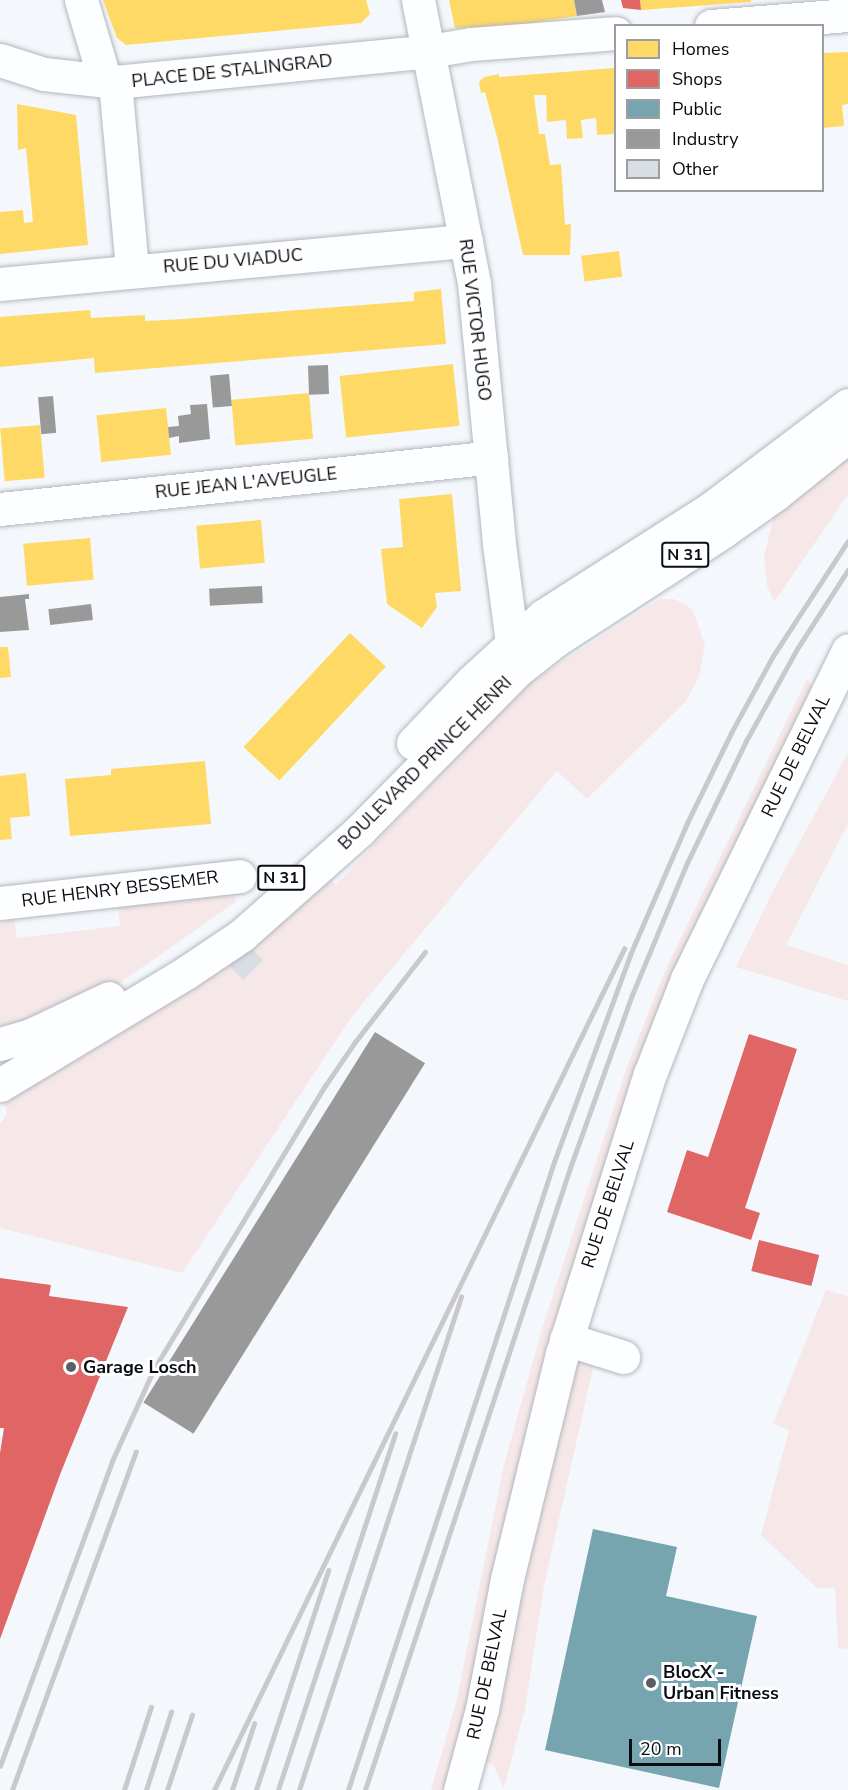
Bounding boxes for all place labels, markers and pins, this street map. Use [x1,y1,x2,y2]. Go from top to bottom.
place label: Garage Losch [83,1356,197,1378]
marker: Garage Losch [64,1360,78,1374]
place label: BlocX - Urban Fitness [663,1662,779,1704]
marker: BlocX - Urban Fitness [644,1676,658,1690]

